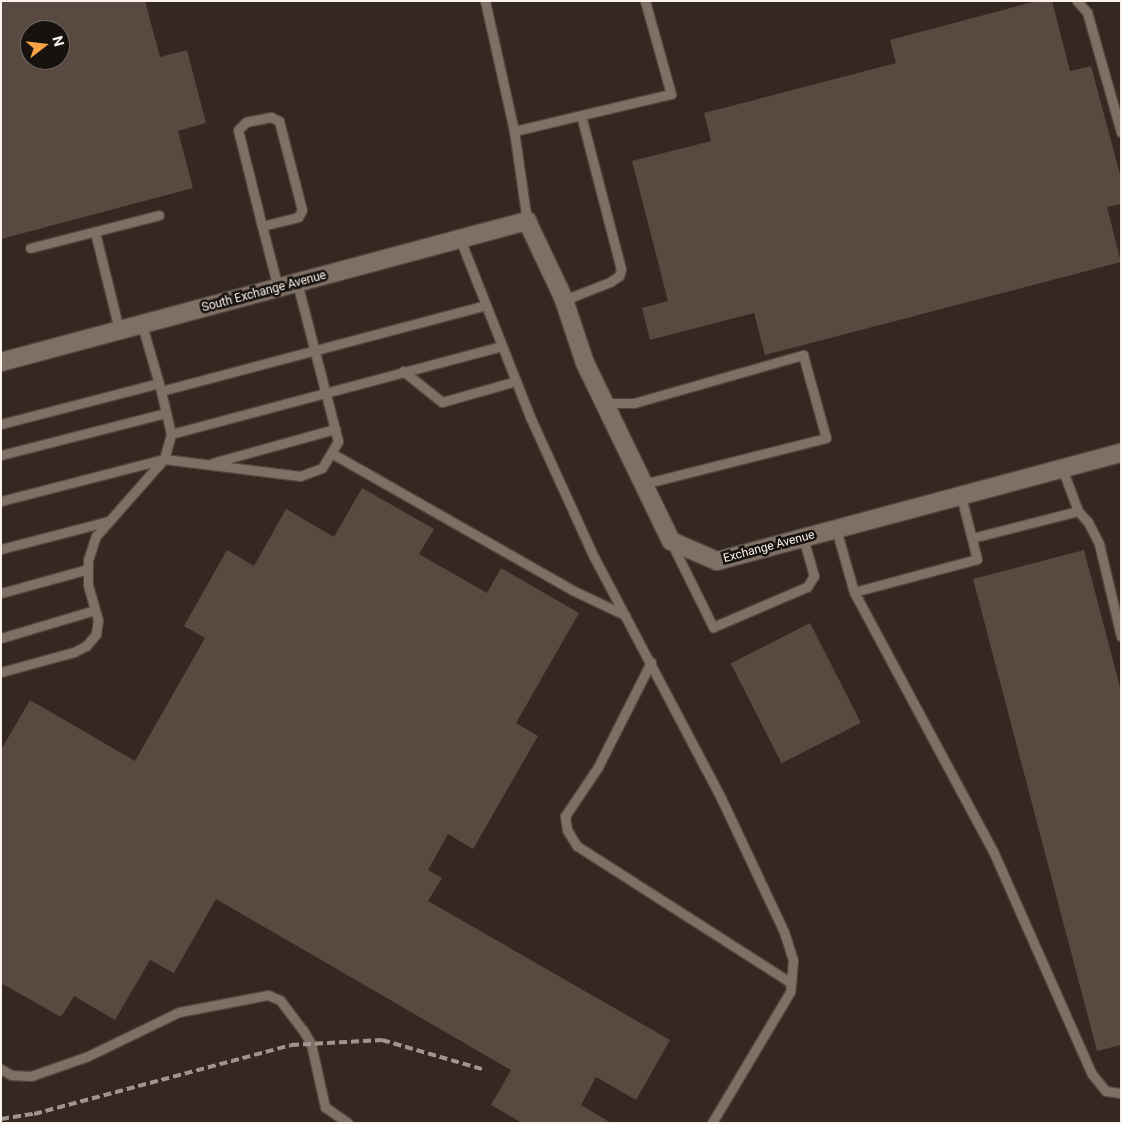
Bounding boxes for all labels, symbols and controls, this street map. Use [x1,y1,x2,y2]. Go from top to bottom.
north arrow [20,20,70,70]
text: N [49,34,68,48]
street label: South Exchange Avenue [200,268,328,316]
street label: Exchange Avenue [722,528,816,566]

